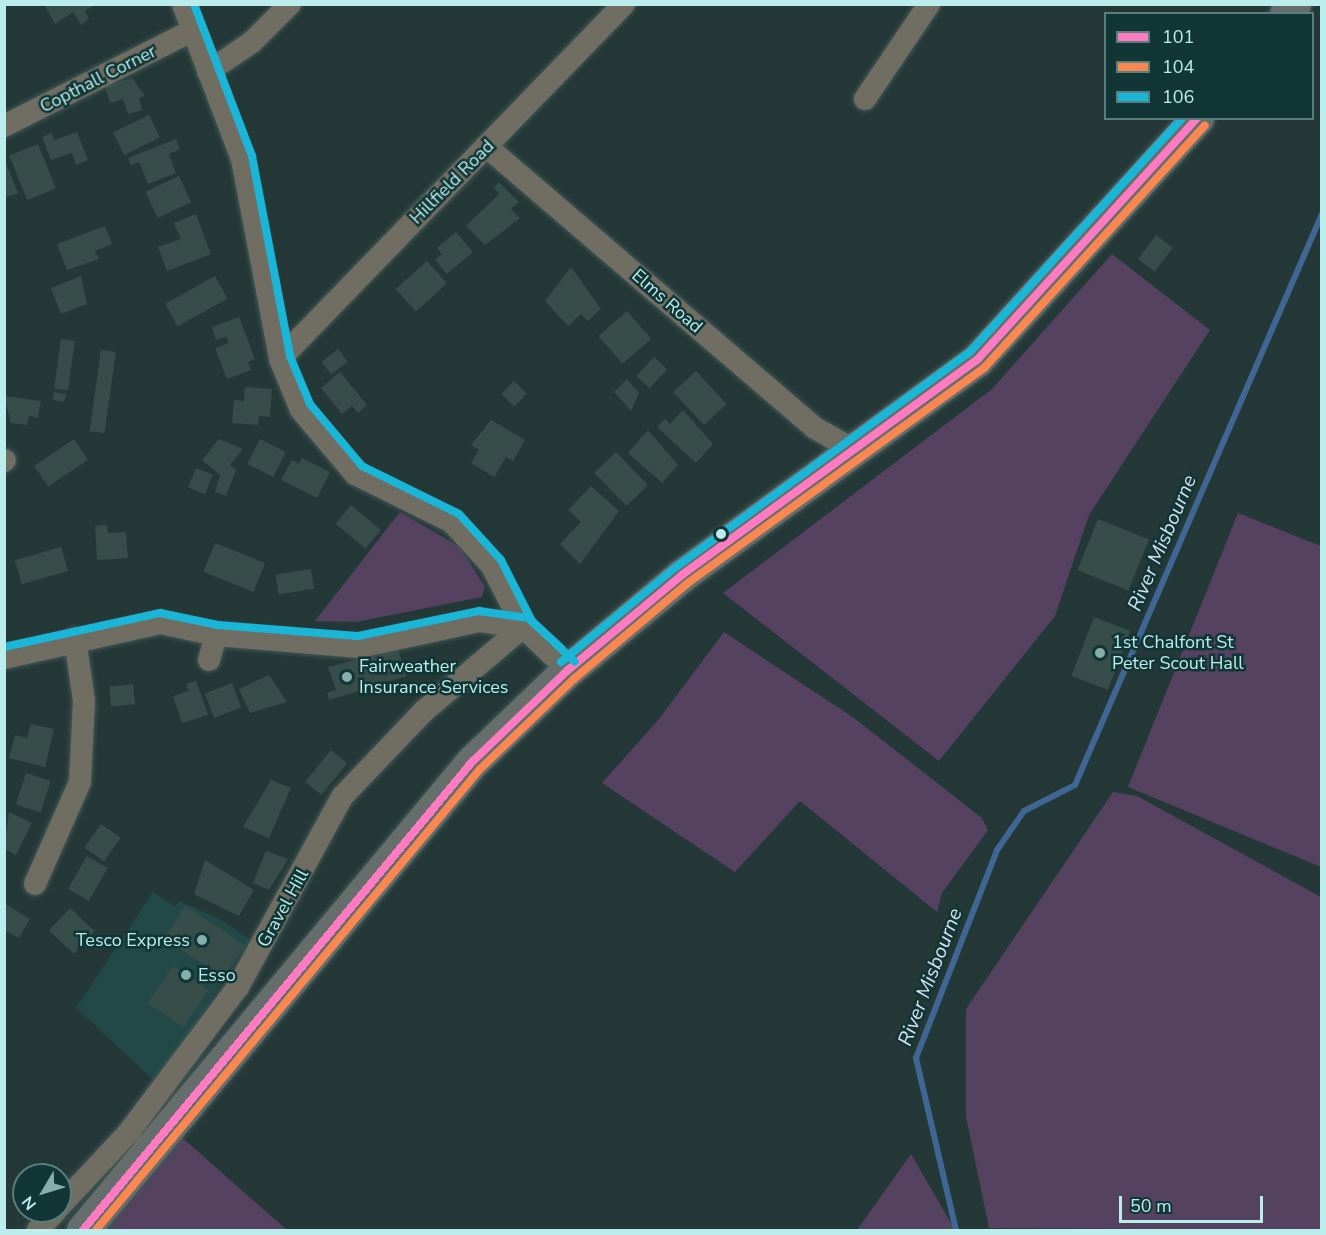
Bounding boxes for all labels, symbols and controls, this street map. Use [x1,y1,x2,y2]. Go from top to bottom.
legend [1104,12,1314,120]
text: 101 [1162,25,1194,49]
street label: Copthall Corner [36,40,160,118]
text: 104 [1162,55,1194,79]
text: 106 [1162,85,1194,109]
street label: Hillfield Road [405,135,499,229]
street label: Elms Road [627,265,707,337]
water label: River Misbourne [1123,471,1201,615]
unlabelled marker [715,528,727,540]
place label: 1st Chalfont St Peter Scout Hall [1112,632,1244,674]
marker: 1st Chalfont St Peter Scout Hall [1093,646,1107,660]
place label: Fairweather Insurance Services [359,656,509,698]
marker: Fairweather Insurance Services [340,670,354,684]
street label: Gravel Hill [253,865,313,951]
water label: River Misbourne [893,905,967,1049]
place label: Tesco Express [76,929,190,951]
marker: Tesco Express [195,933,209,947]
place label: Esso [198,964,236,986]
marker: Esso [179,968,193,982]
north arrow [12,1163,72,1223]
scale bar [1122,1184,1266,1222]
text: N [17,1191,42,1214]
text: 50 m [1130,1194,1172,1218]

